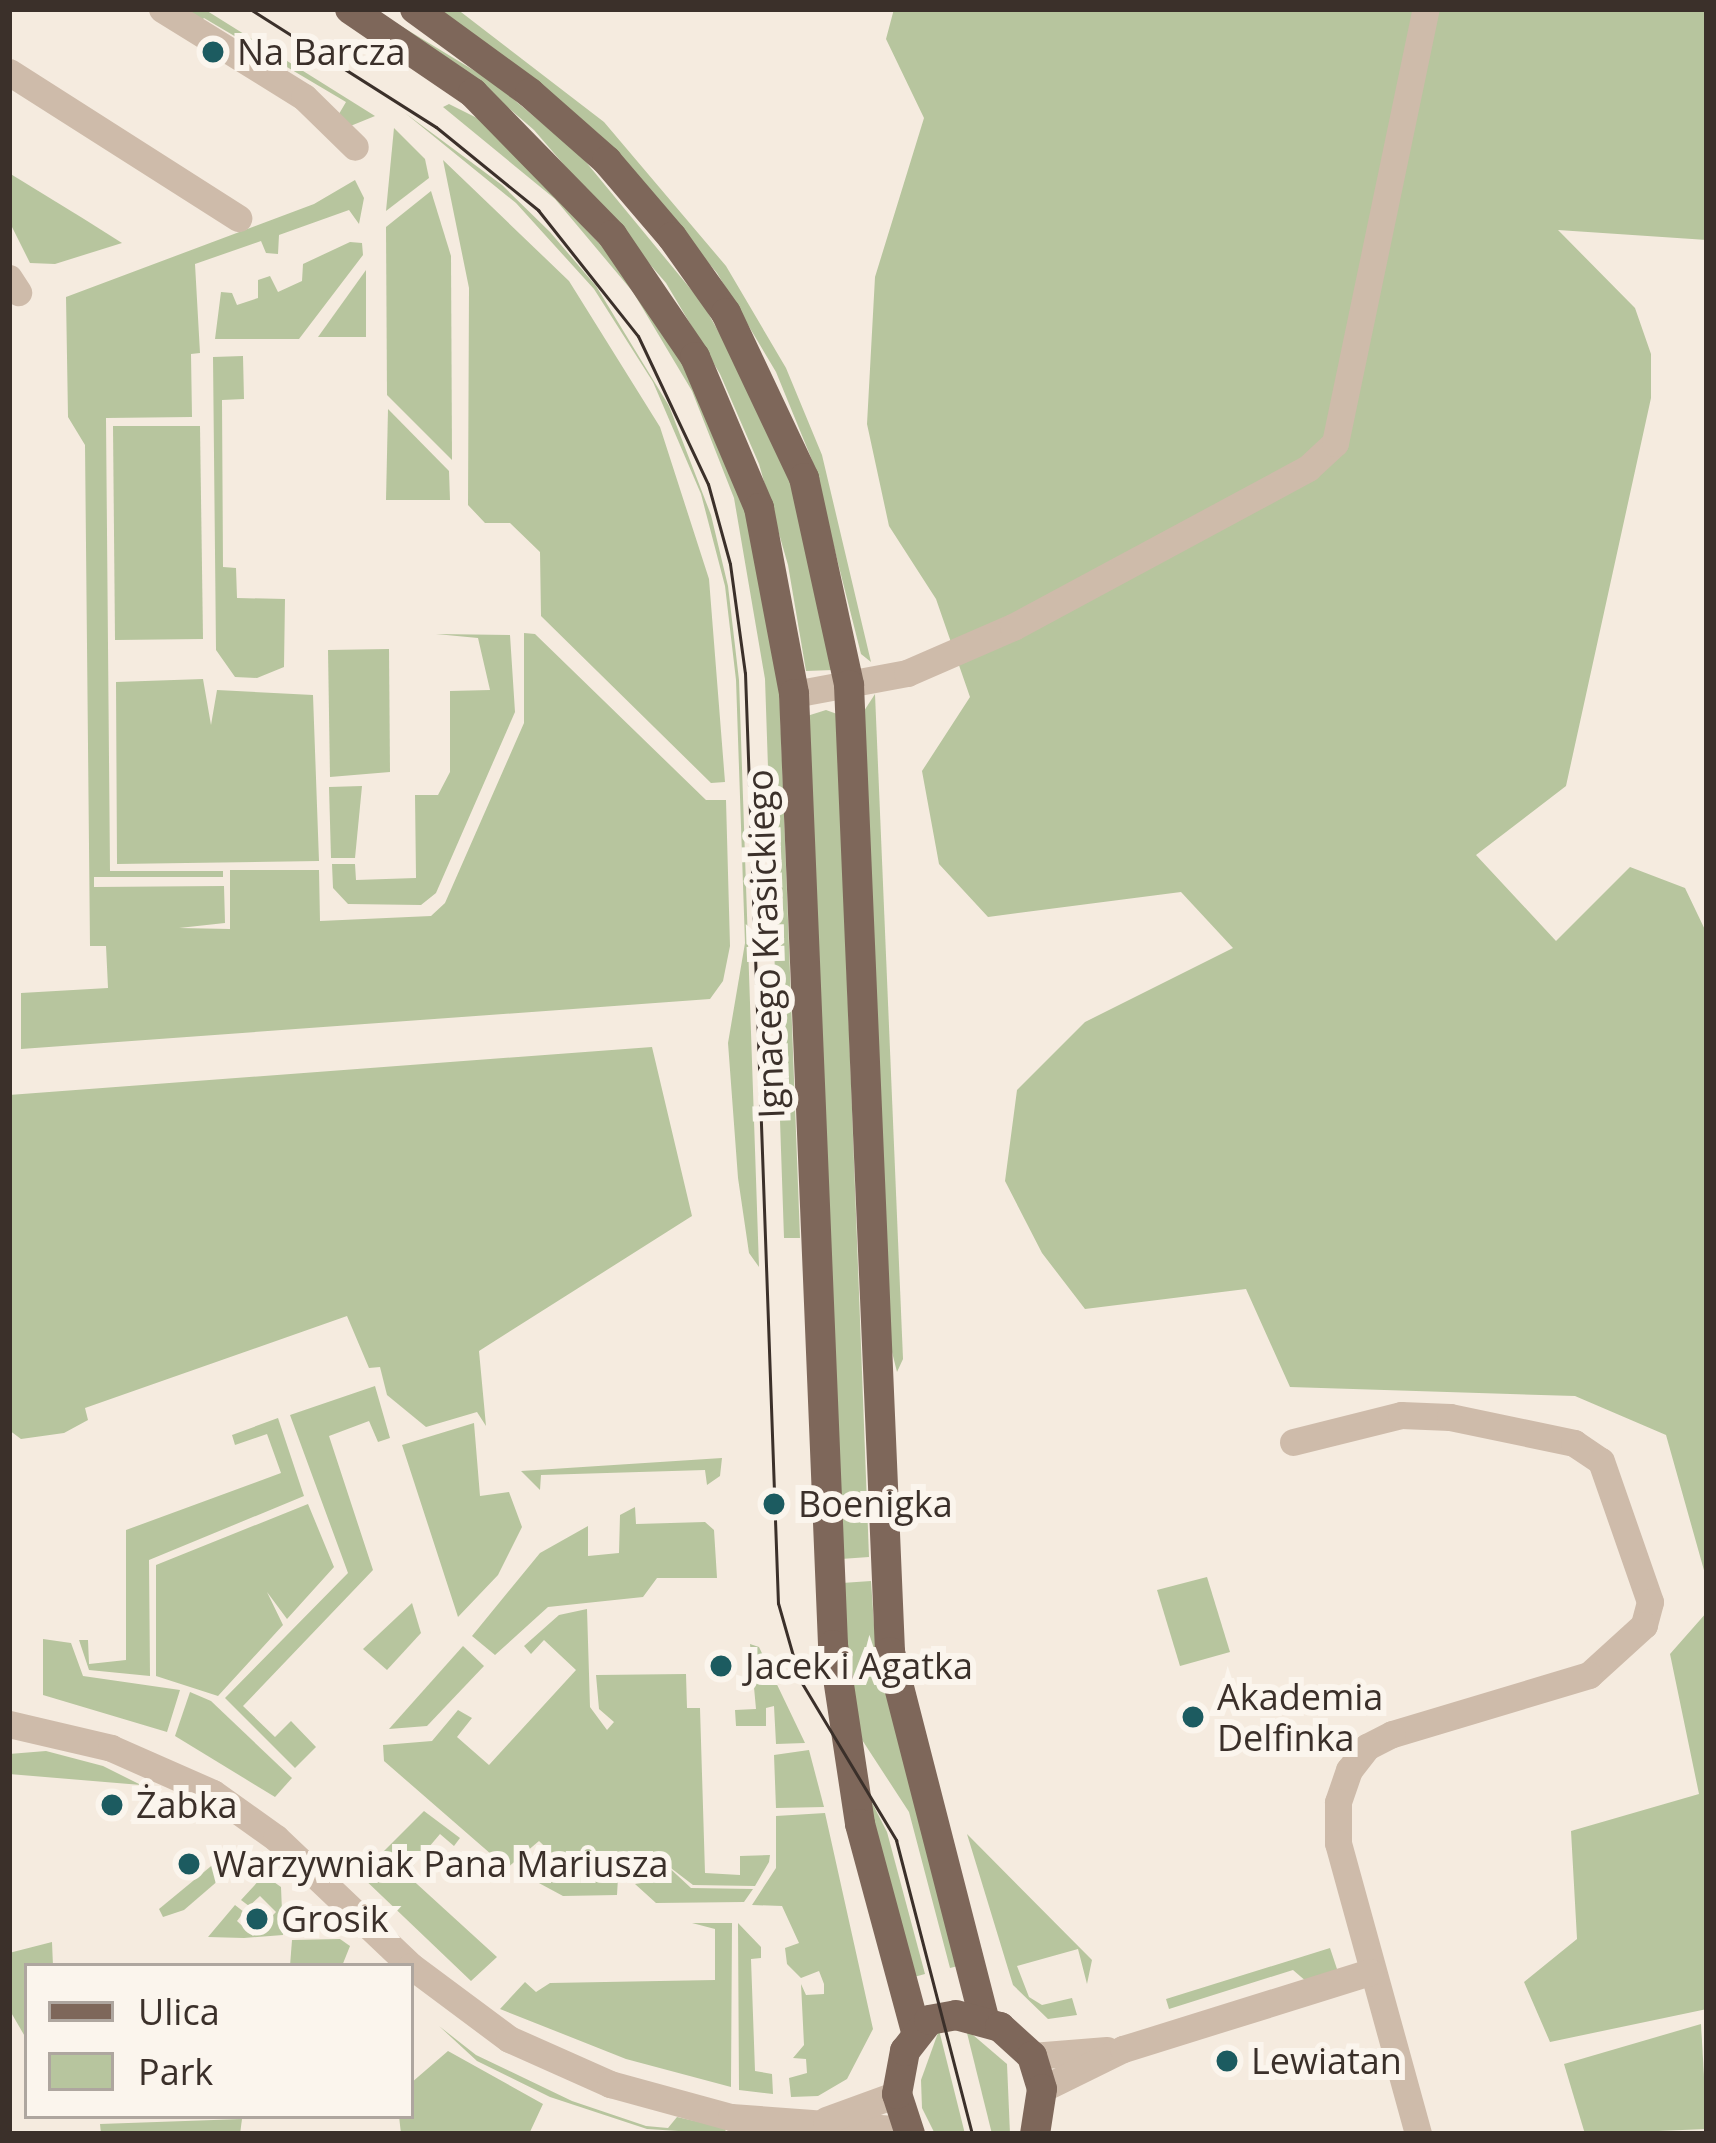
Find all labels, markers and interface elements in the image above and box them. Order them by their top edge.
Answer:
place label: Na Barcza [237,30,406,74]
marker: Na Barcza [200,39,226,65]
street label: Ignacego Krasickiego [737,769,793,1119]
place label: Boenigka [798,1482,953,1526]
marker: Boenigka [761,1491,787,1517]
place label: Jacek i Agatka [745,1644,973,1688]
marker: Jacek i Agatka [708,1653,734,1679]
place label: Akademia Delfinka [1217,1674,1383,1759]
marker: Akademia Delfinka [1180,1704,1206,1730]
place label: Żabka [136,1783,238,1827]
marker: Żabka [99,1792,125,1818]
place label: Warzywniak Pana Mariusza [213,1842,669,1886]
marker: Warzywniak Pana Mariusza [176,1851,202,1877]
place label: Grosik [281,1897,389,1941]
marker: Grosik [244,1906,270,1932]
legend [24,1963,414,2119]
text: Ulica [138,1987,220,2036]
place label: Lewiatan [1251,2039,1402,2083]
text: Park [138,2047,213,2096]
marker: Lewiatan [1214,2048,1240,2074]

